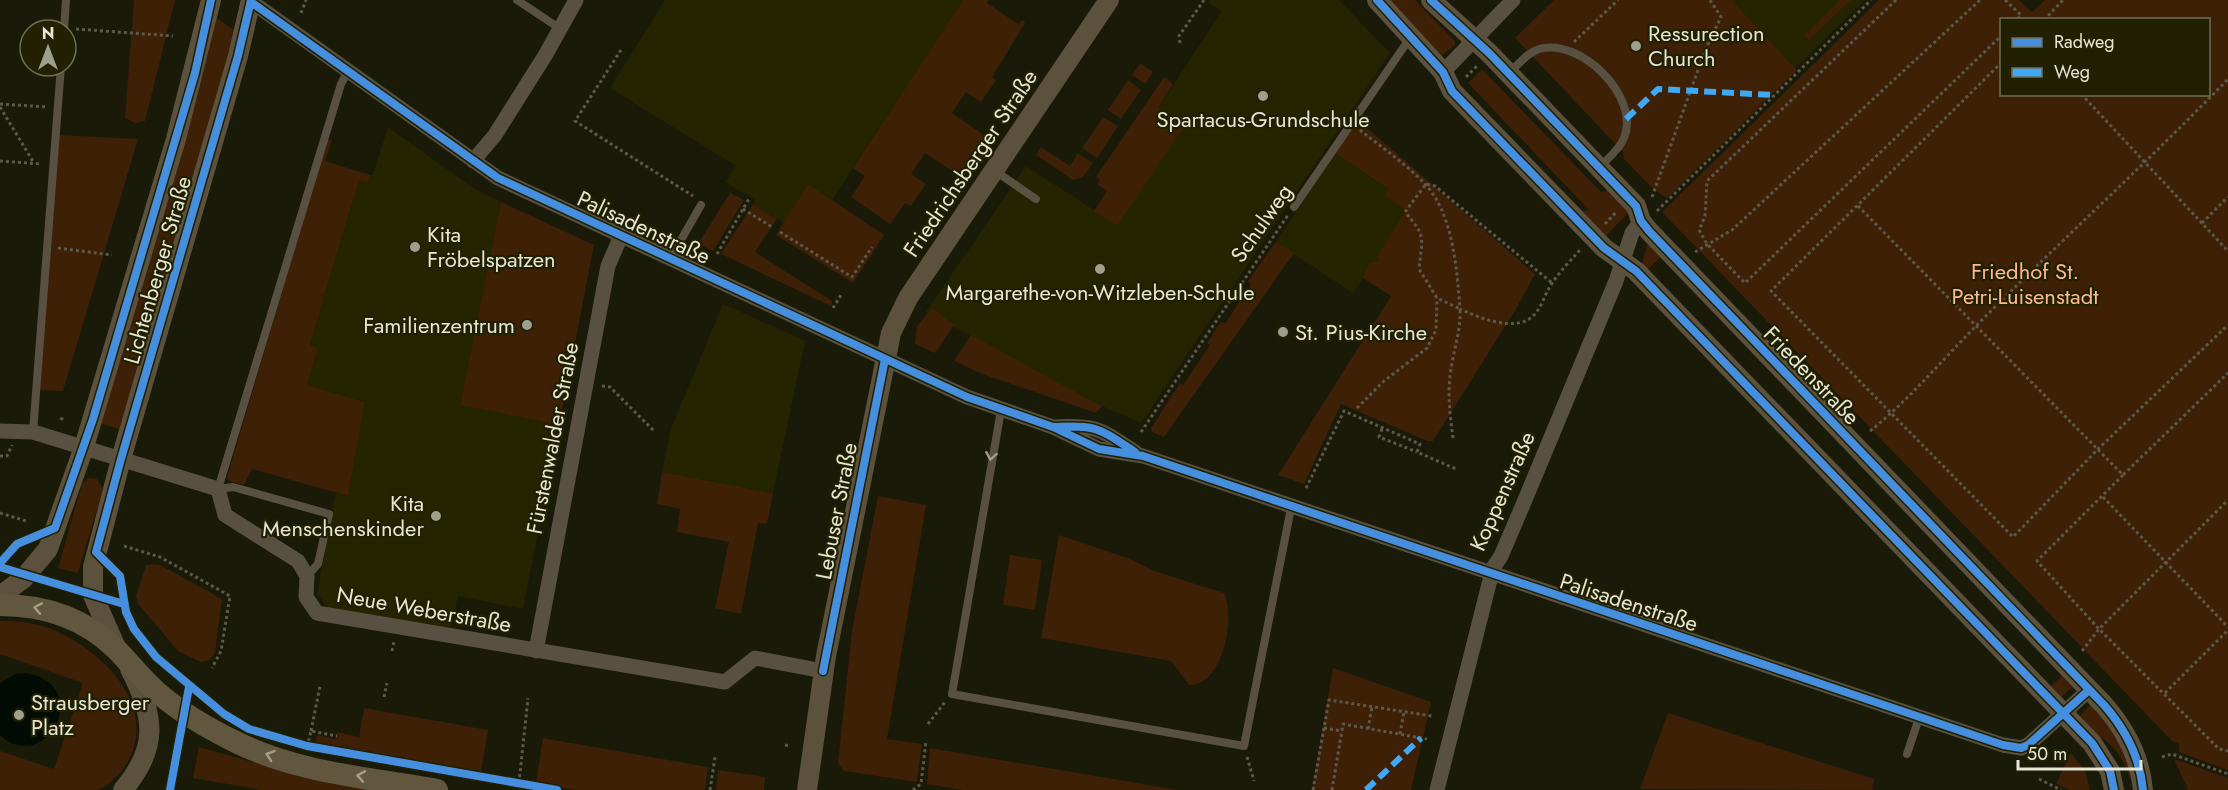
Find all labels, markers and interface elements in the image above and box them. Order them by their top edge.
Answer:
place label: Ressurection Church [1648,17,1765,74]
north arrow [18,18,78,78]
legend [2000,18,2210,96]
text: N [42,22,54,45]
text: Radweg [2054,29,2115,55]
marker: Ressurection Church [1629,39,1643,53]
text: Weg [2054,59,2090,85]
street label: Friedrichsberger Straße [895,63,1045,263]
marker: Spartacus-Grundschule [1256,89,1270,103]
place label: Spartacus-Grundschule [1156,103,1370,135]
street label: Lichtenberger Straße [115,172,199,368]
street label: Schulweg [1222,177,1300,269]
street label: Palisadenstraße [572,182,716,272]
place label: Kita Fröbelspatzen [427,218,556,275]
marker: Kita Fröbelspatzen [408,240,422,254]
park label: Friedhof St. Petri-Luisenstadt [1952,255,2099,312]
marker: Margarethe-von-Witzleben-Schule [1093,262,1107,276]
place label: Margarethe-von-Witzleben-Schule [946,276,1255,308]
place label: Familienzentrum [363,309,515,341]
place label: St. Pius-Kirche [1295,316,1427,348]
marker: Familienzentrum [520,318,534,332]
street label: Friedenstraße [1757,318,1867,432]
marker: St. Pius-Kirche [1276,325,1290,339]
street label: Fürstenwalder Straße [518,339,586,537]
street label: Koppenstraße [1461,426,1543,556]
street label: Lebuser Straße [807,440,865,582]
one-way arrow [986,451,998,460]
place label: Kita Menschenskinder [262,487,424,544]
marker: Kita Menschenskinder [429,509,443,523]
street label: Palisadenstraße [1556,565,1702,639]
street label: Neue Weberstraße [334,578,514,640]
one-way arrow [34,602,44,615]
place label: Strausberger Platz [31,686,150,743]
marker: Strausberger Platz [12,708,26,722]
scale bar [2018,733,2141,771]
text: 50 m [2027,741,2067,767]
one-way arrow [265,750,276,763]
one-way arrow [356,770,366,783]

